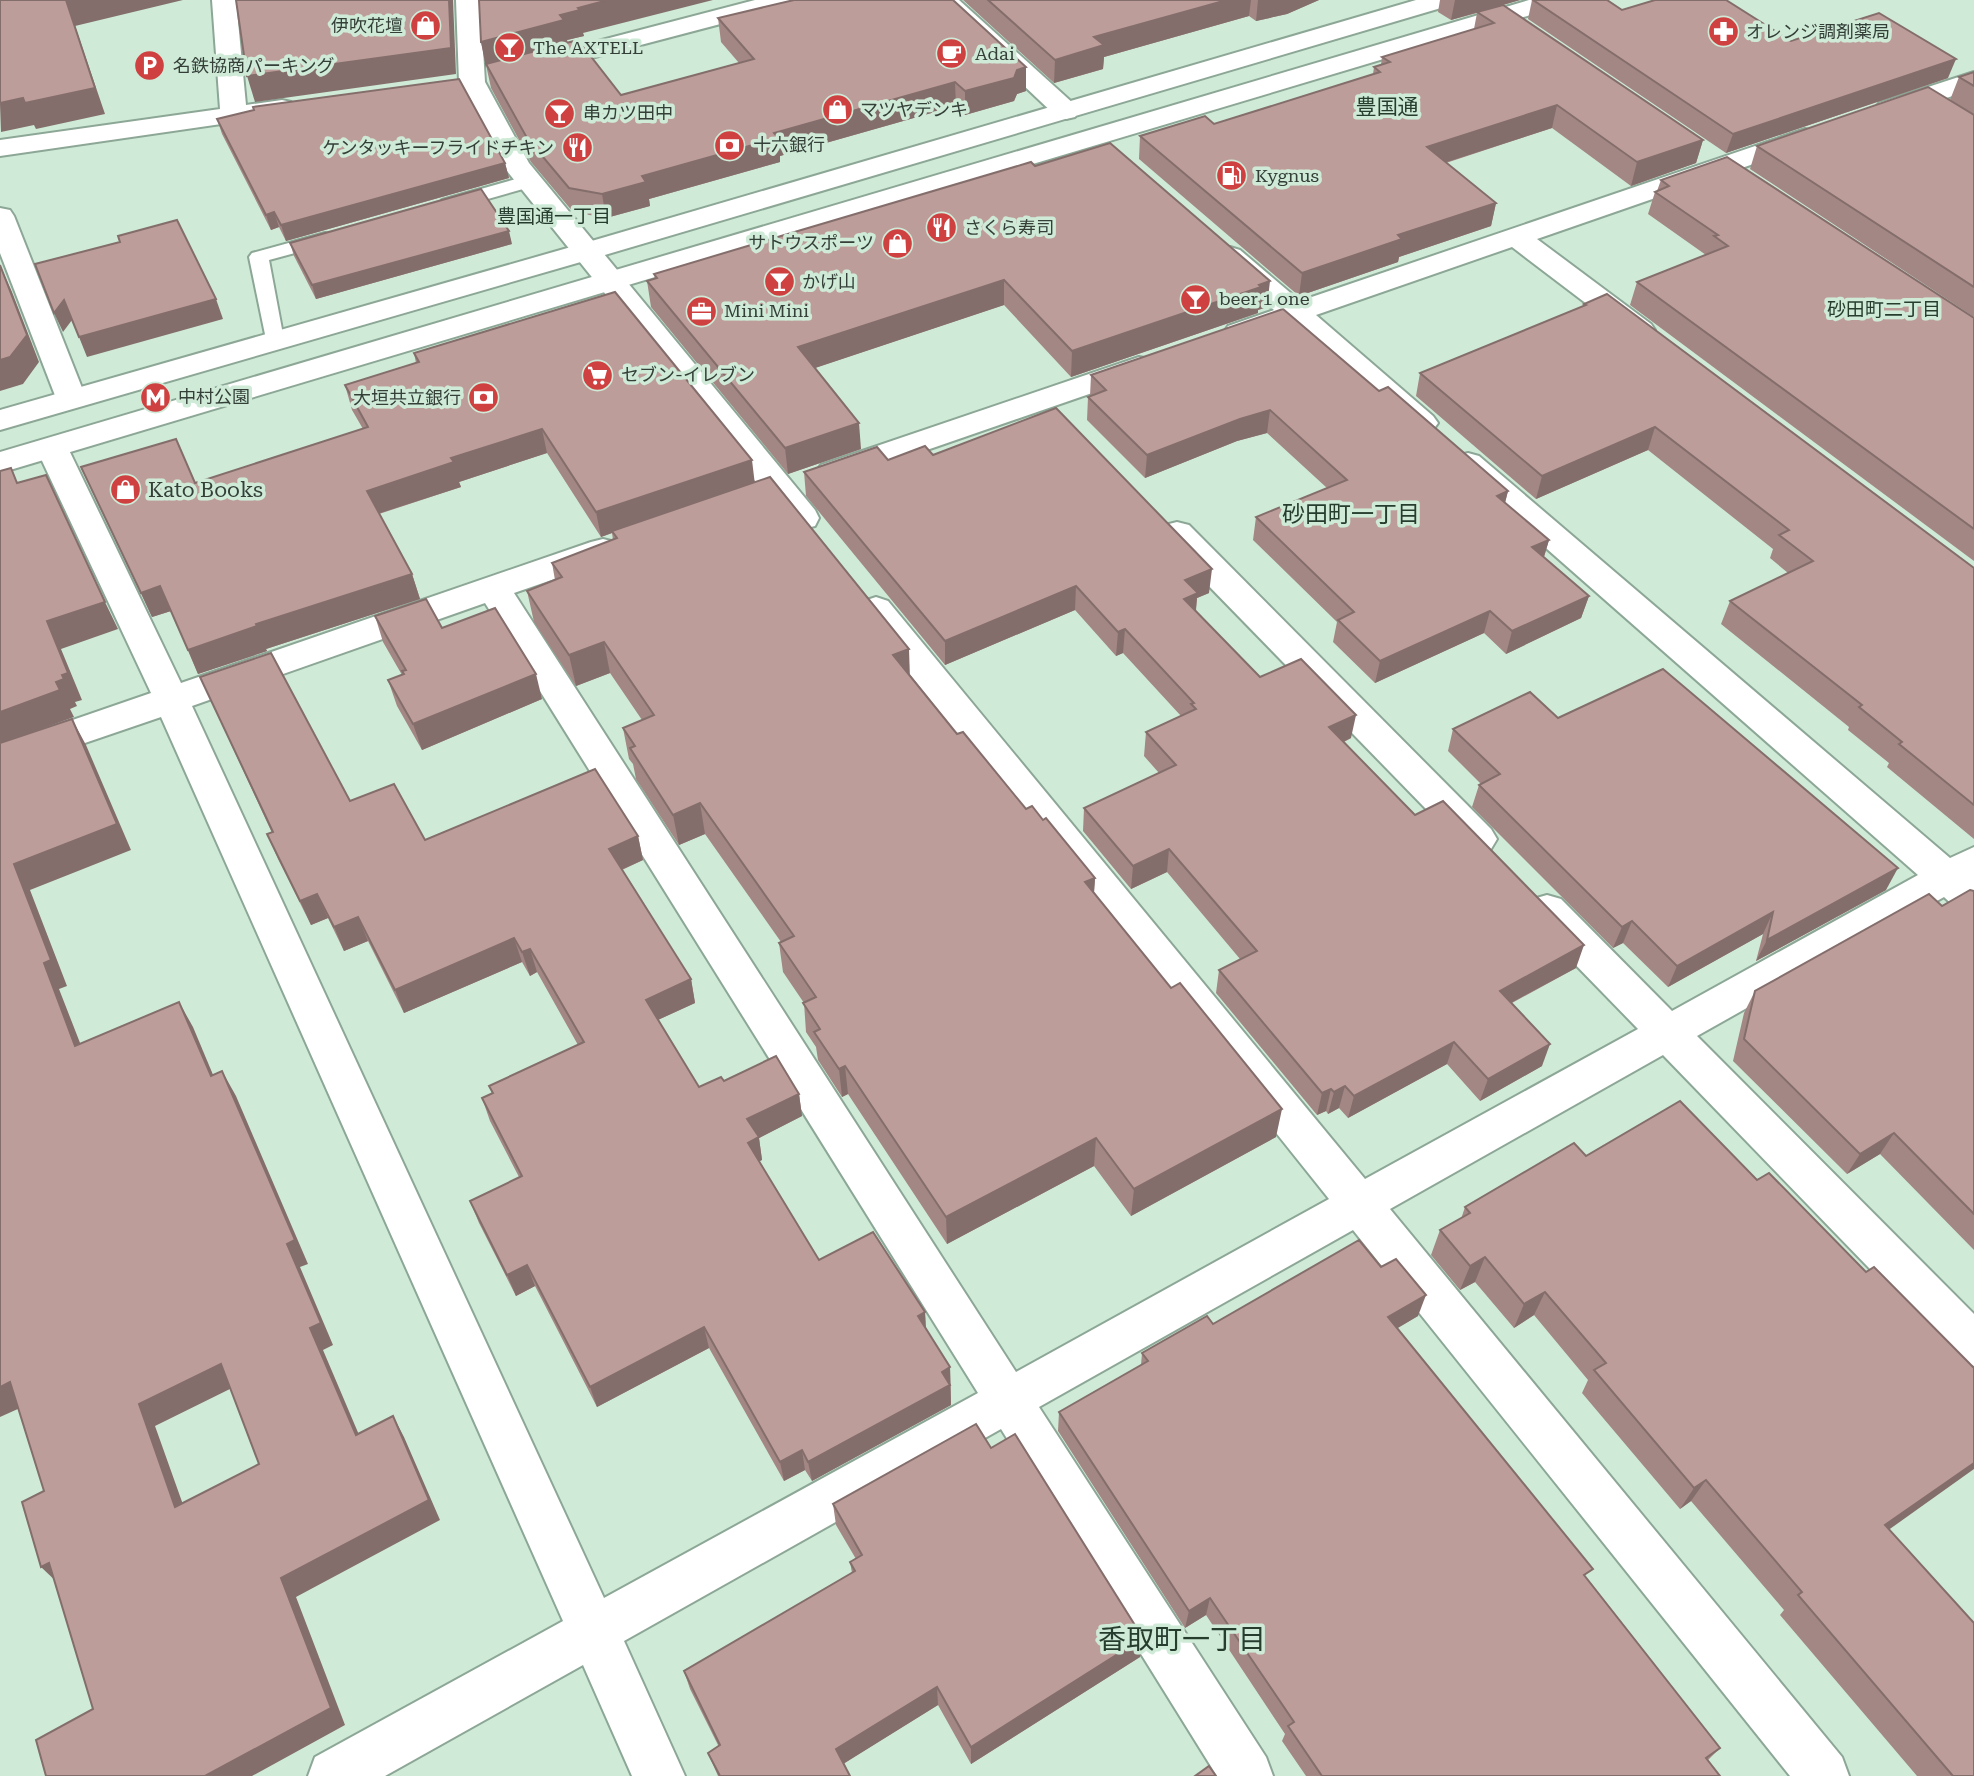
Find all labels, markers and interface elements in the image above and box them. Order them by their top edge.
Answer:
shop icon: 伊吹花壇 [409,9,443,43]
place label: 伊吹花壇 [331,15,403,36]
pharmacy icon: オレンジ調剤薬局 [1706,15,1740,49]
place label: オレンジ調剤薬局 [1746,21,1890,42]
bar icon: The AXTELL [493,31,527,65]
place label: The AXTELL [533,37,643,58]
cafe icon: Adai [935,37,969,71]
place label: Adai [975,43,1015,64]
parking icon: 名鉄協商パーキング [133,49,167,83]
place label: 名鉄協商パーキング [173,55,334,76]
shop icon: マツヤデンキ [820,93,854,127]
district label: 豊国通 [1356,95,1419,119]
bar icon: 串カツ田中 [543,96,577,130]
place label: マツヤデンキ [860,99,968,120]
place label: 串カツ田中 [583,102,673,123]
bank icon: 十六銀行 [713,128,747,162]
restaurant icon: ケンタッキーフライドチキン [560,131,594,165]
place label: 十六銀行 [753,134,825,155]
place label: ケンタッキーフライドチキン [322,137,554,158]
fuel station icon: Kygnus [1215,159,1249,193]
place label: Kygnus [1255,165,1319,186]
district label: 豊国通一丁目 [497,205,611,228]
restaurant icon: さくら寿司 [924,211,958,245]
place label: さくら寿司 [964,217,1054,238]
shop icon: サトウスポーツ [880,226,914,260]
place label: サトウスポーツ [748,232,874,253]
bar icon: かげ山 [762,265,796,299]
place label: かげ山 [802,271,856,292]
bar icon: beer 1 one [1179,282,1213,316]
place label: beer 1 one [1219,288,1310,309]
office icon: Mini Mini [684,294,718,328]
district label: 砂田町二丁目 [1827,298,1941,321]
place label: Mini Mini [724,300,809,321]
supermarket icon: セブン-イレブン [581,358,615,392]
place label: セブン-イレブン [621,364,755,385]
metro station icon: 中村公園 [138,380,172,414]
bank icon: 大垣共立銀行 [467,381,501,415]
place label: 中村公園 [178,386,250,407]
place label: 大垣共立銀行 [353,387,461,408]
shop icon: Kato Books [108,473,142,507]
place label: Kato Books [148,478,263,502]
district label: 砂田町一丁目 [1282,501,1420,528]
district label: 香取町一丁目 [1098,1623,1266,1656]

